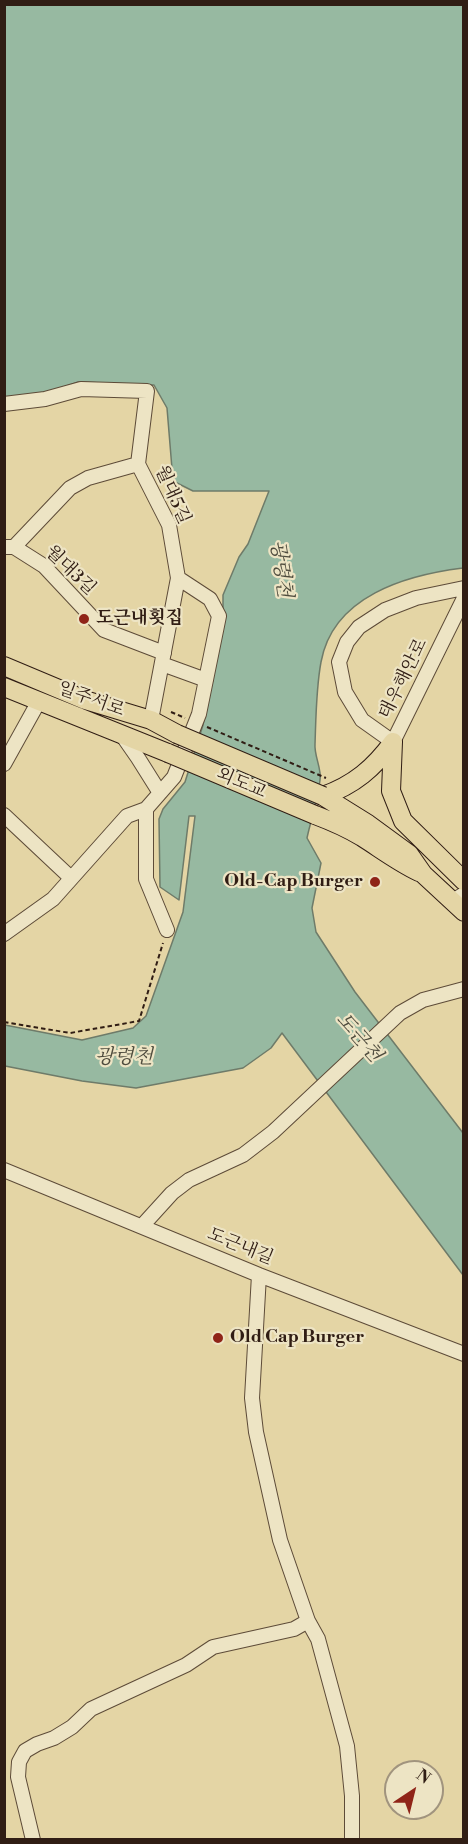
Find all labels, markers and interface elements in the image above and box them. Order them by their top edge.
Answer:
street label: 월대5길 [150,462,194,528]
water label: 광령천 [264,539,296,599]
street label: 월대3길 [40,542,100,600]
place label: 도근내횟집 [96,608,183,630]
marker: 도근내횟집 [77,612,91,626]
street label: 태우해안로 [375,635,433,723]
street label: 일주서로 [55,678,127,722]
street label: 외도교 [213,764,269,804]
place label: Old-Cap Burger [224,871,363,893]
marker: Old-Cap Burger [368,875,382,889]
water label: 도근천 [330,1008,386,1068]
water label: 광령천 [95,1046,153,1070]
street label: 도근내길 [204,1224,276,1270]
place label: Old Cap Burger [230,1327,364,1349]
marker: Old Cap Burger [211,1331,225,1345]
north arrow [384,1760,444,1820]
text: N [412,1765,434,1789]

